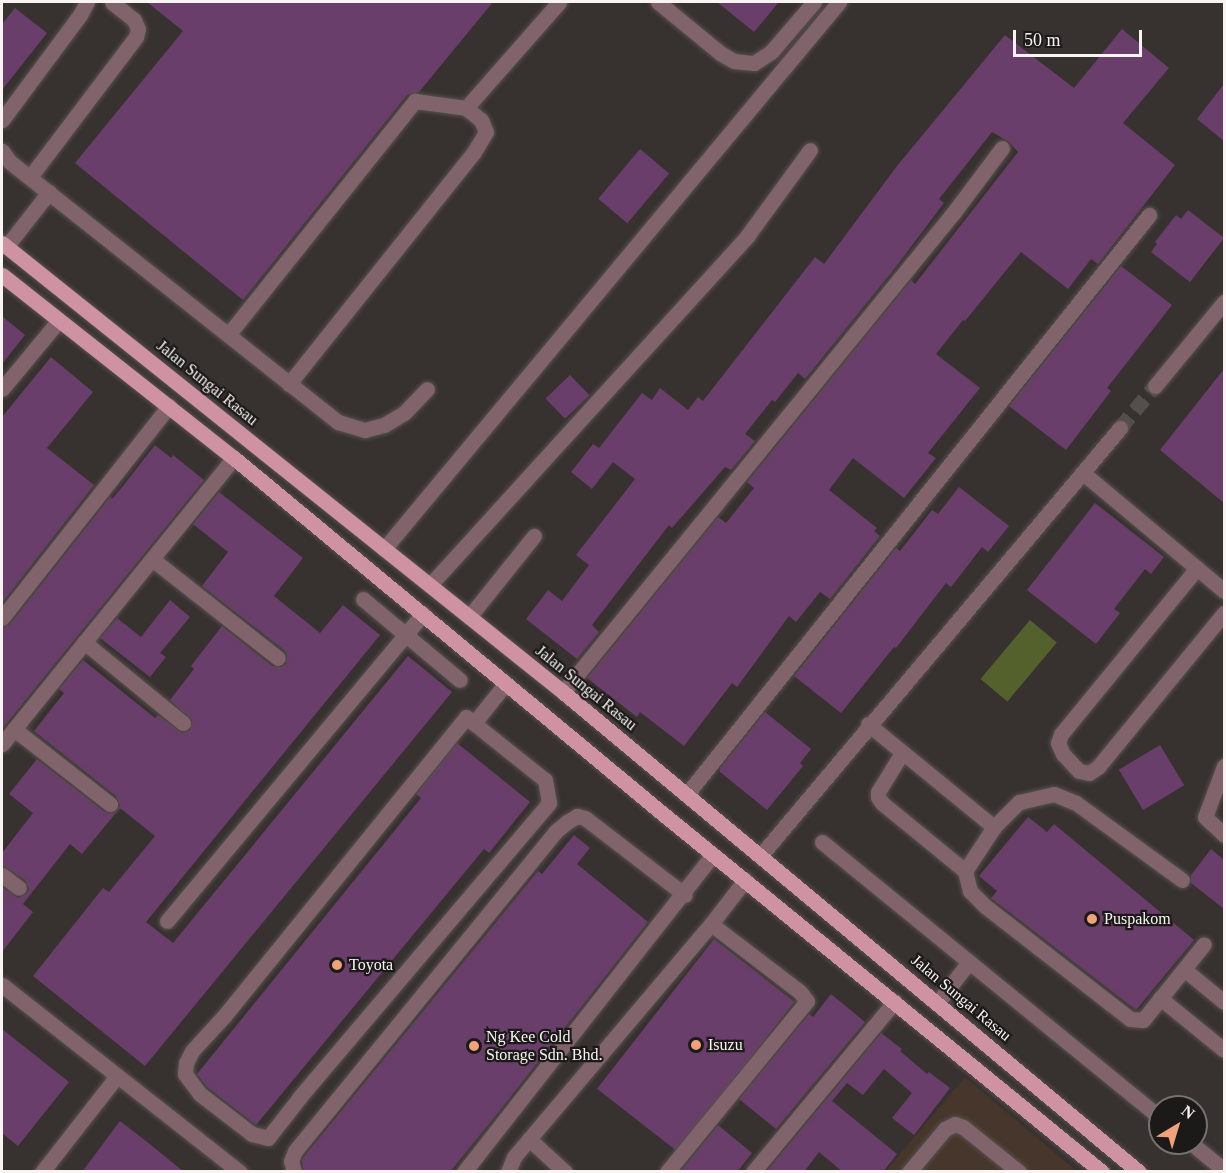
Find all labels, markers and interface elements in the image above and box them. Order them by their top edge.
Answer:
scale bar [1016,18,1145,56]
text: 50 m [1024,30,1061,50]
street label: Jalan Sungai Rasau [153,336,261,430]
street label: Jalan Sungai Rasau [532,641,640,735]
place label: Puspakom [1104,909,1171,929]
marker: Puspakom [1085,912,1099,926]
street label: Jalan Sungai Rasau [907,951,1015,1045]
place label: Toyota [349,955,393,975]
marker: Toyota [330,958,344,972]
place label: Ng Kee Cold Storage Sdn. Bhd. [486,1027,602,1065]
place label: Isuzu [708,1035,743,1055]
marker: Isuzu [689,1038,703,1052]
marker: Ng Kee Cold Storage Sdn. Bhd. [467,1039,481,1053]
north arrow [1148,1095,1208,1155]
text: N [1178,1102,1198,1122]

